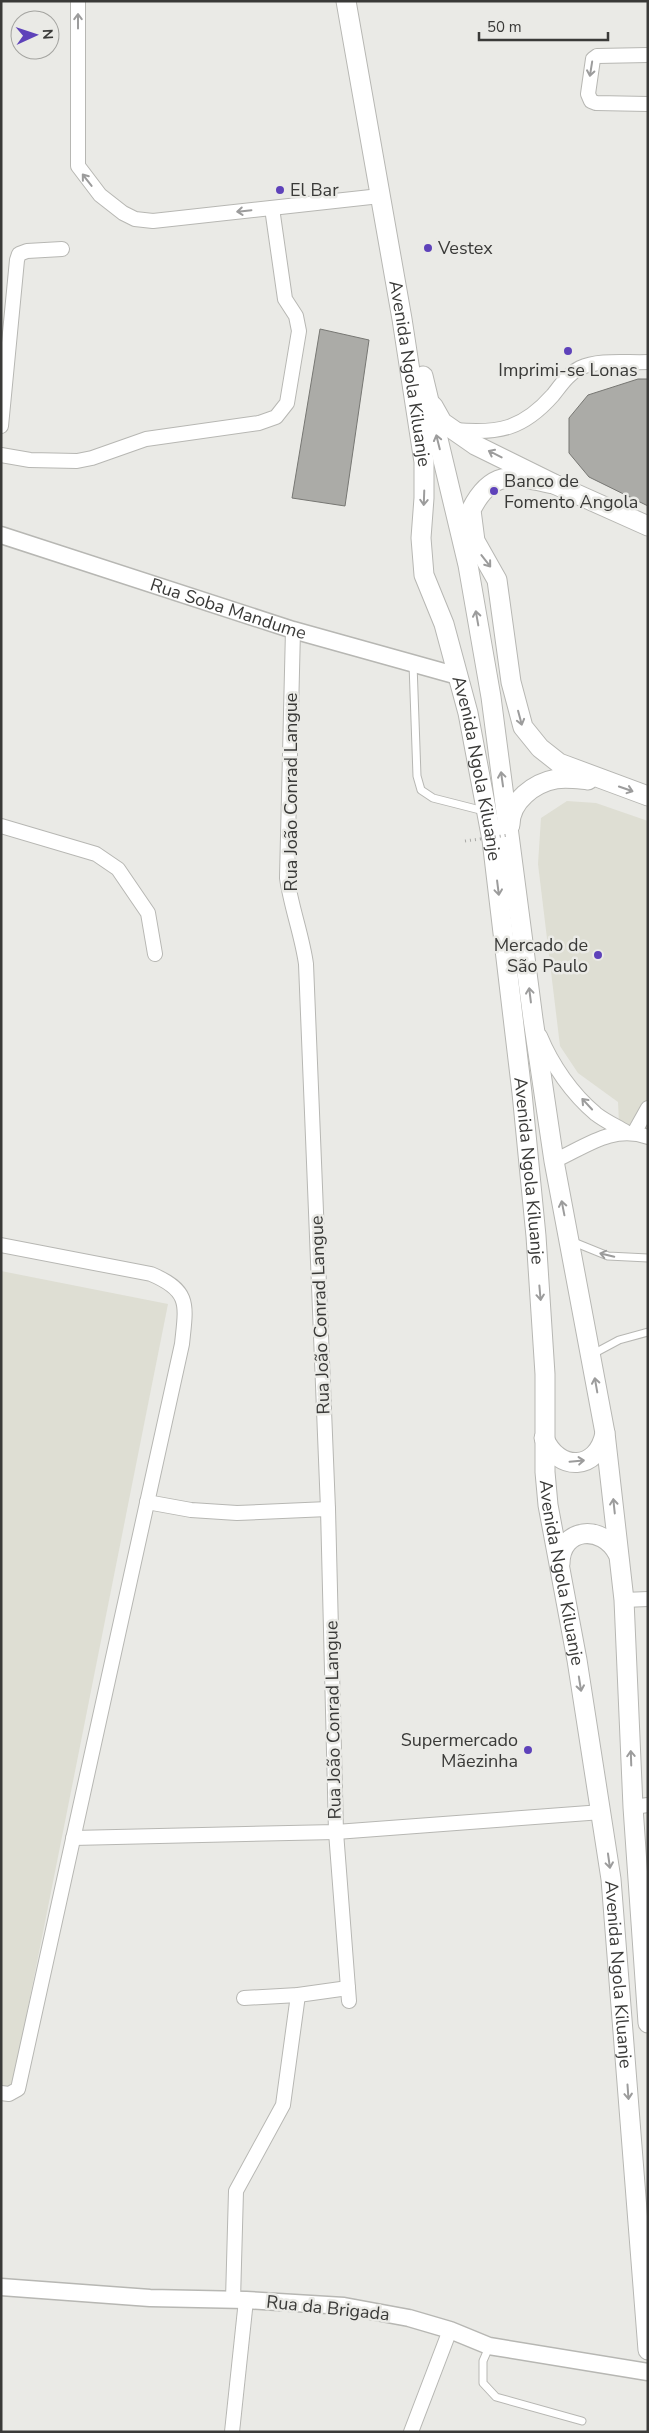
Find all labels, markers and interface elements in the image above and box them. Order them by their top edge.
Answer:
north arrow [10,10,60,60]
scale bar [479,10,608,42]
one-way arrow [73,13,82,29]
text: 50 m [487,17,522,37]
text: N [38,29,57,40]
one-way arrow [586,61,596,77]
one-way arrow [82,174,93,187]
place label: El Bar [290,178,339,202]
marker: El Bar [274,184,286,196]
one-way arrow [237,206,253,216]
place label: Vestex [437,236,493,260]
marker: Vestex [422,242,434,254]
street label: Avenida Ngola Kiluanje [383,278,437,468]
marker: Imprimi-se Lonas [562,345,574,357]
place label: Imprimi-se Lonas [498,358,638,382]
one-way arrow [433,435,442,451]
one-way arrow [487,449,502,459]
place label: Banco de Fomento Angola [504,469,638,514]
marker: Banco de Fomento Angola [488,485,500,497]
one-way arrow [419,490,429,506]
one-way arrow [481,554,492,567]
street label: Rua Soba Mandume [147,572,309,645]
one-way arrow [472,610,481,626]
street label: Avenida Ngola Kiluanje [446,673,506,862]
street label: Rua João Conrad Langue [279,693,303,891]
one-way arrow [516,710,526,726]
one-way arrow [497,771,507,787]
one-way arrow [618,785,633,794]
one-way arrow [493,880,503,896]
place label: Mercado de São Paulo [494,933,588,978]
marker: Mercado de São Paulo [592,949,604,961]
one-way arrow [525,988,535,1004]
street label: Avenida Ngola Kiluanje [508,1076,550,1265]
one-way arrow [581,1097,593,1110]
one-way arrow [558,1200,568,1216]
street label: Rua João Conrad Langue [305,1215,335,1415]
one-way arrow [600,1250,616,1259]
one-way arrow [536,1285,545,1301]
one-way arrow [591,1377,601,1393]
one-way arrow [568,1456,584,1466]
street label: Avenida Ngola Kiluanje [534,1479,590,1667]
one-way arrow [609,1498,618,1514]
street label: Rua João Conrad Langue [319,1620,347,1820]
one-way arrow [576,1676,586,1692]
place label: Supermercado Mãezinha [401,1728,518,1773]
marker: Supermercado Mãezinha [522,1744,534,1756]
one-way arrow [626,1751,636,1767]
one-way arrow [604,1852,614,1868]
street label: Avenida Ngola Kiluanje [599,1880,638,2069]
one-way arrow [623,2084,632,2100]
street label: Rua da Brigada [265,2290,391,2326]

